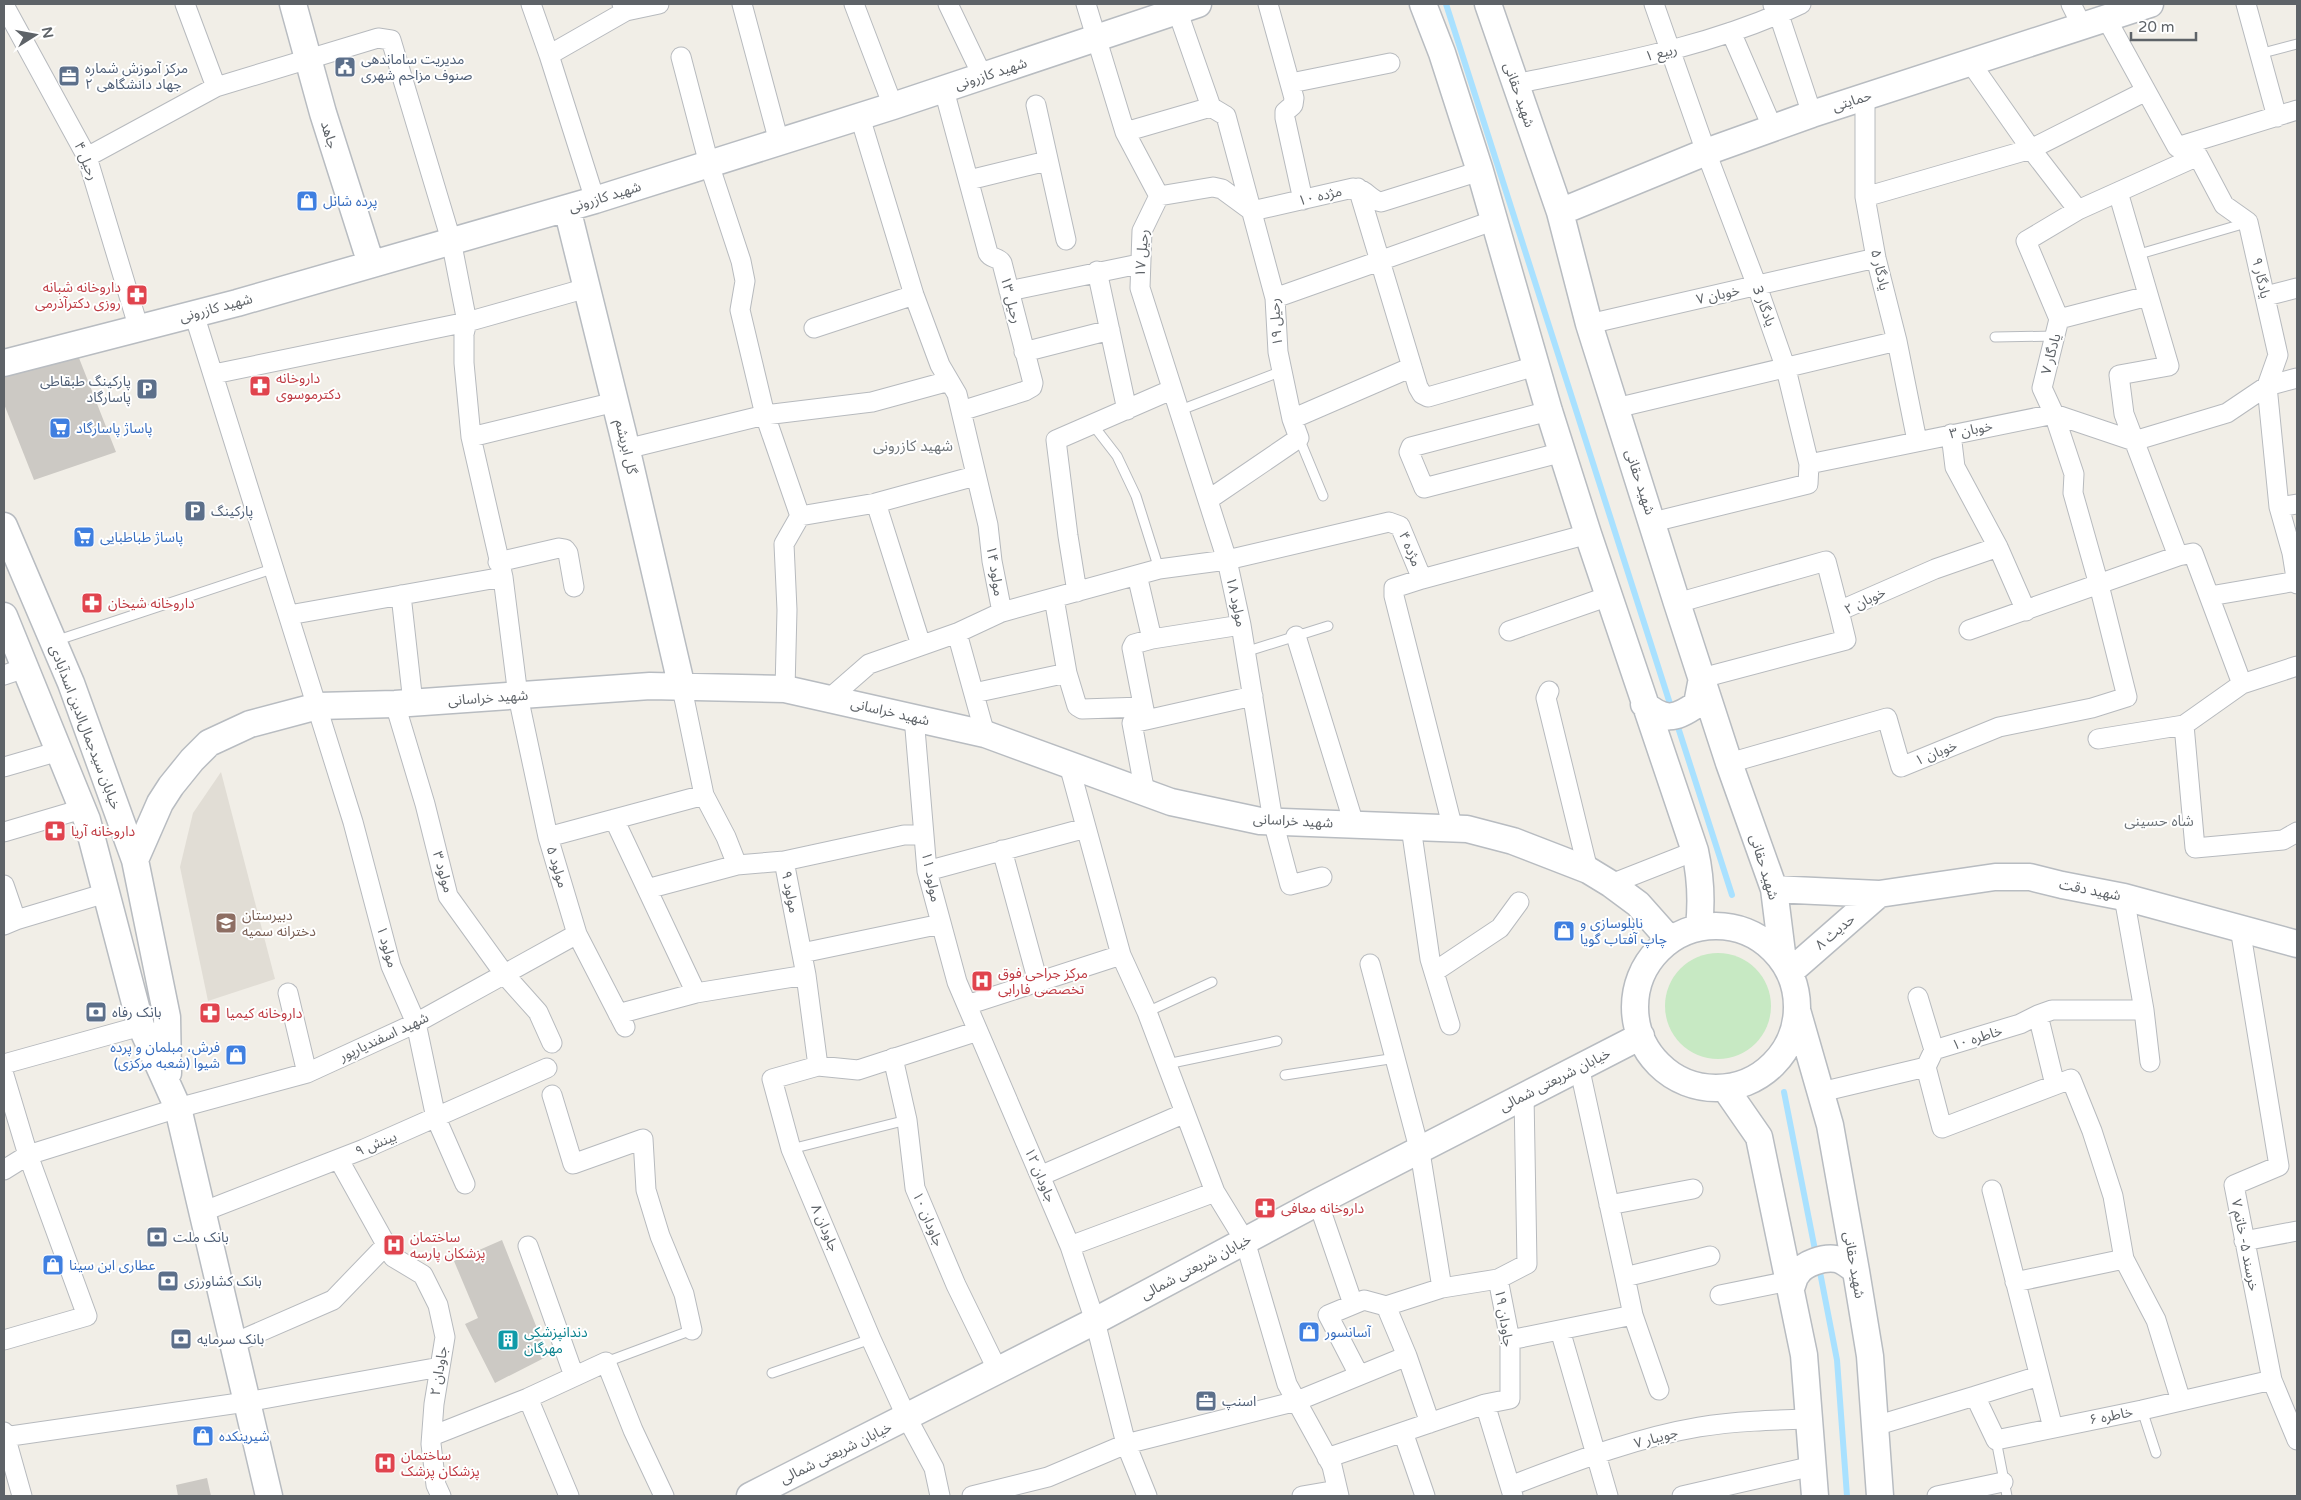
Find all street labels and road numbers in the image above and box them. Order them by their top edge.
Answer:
street label: ربیع ۱ [1643,41,1679,67]
street label: شهید کازرونی [953,54,1029,94]
street label: شهید حقانی [1500,60,1538,130]
street label: حمایتی [1830,87,1874,115]
street label: جاهد [317,119,341,151]
street label: رحیل ۴ [71,139,101,183]
street label: شهید کازرونی [567,178,643,216]
street label: مژده ۱۰ [1296,183,1344,209]
street label: رحیل ۱۷ [1131,228,1153,278]
street label: یادگار ۵ [1867,248,1893,292]
street label: یادگار ۹ [2248,256,2274,300]
street label: رحیل ۱۳ [997,275,1025,325]
street label: خوبان ۷ [1695,282,1741,308]
street label: یادگار 3 [1749,283,1779,329]
street label: شهید کازرونی [178,290,254,326]
street label: رحیل ۱۹ [1266,297,1286,347]
street label: یادگار ۷ [2037,332,2065,376]
street label: خوبان ۳ [1948,417,1994,443]
street label: گل ابریشم [609,418,641,477]
street label: شهید حقانی [1621,447,1659,517]
street label: مژده ۴ [1395,529,1425,569]
street label: مولود ۱۴ [983,545,1007,597]
street label: مولود ۱۸ [1222,576,1250,628]
street label: خوبان ۲ [1842,584,1888,618]
street label: خیابان سیدجمال‌الدین اسدآبادی [46,642,124,812]
street label: شهید خراسانی [447,687,529,709]
street label: شهید خراسانی [849,695,931,729]
street label: خوبان ۱ [1912,737,1960,769]
street label: شهید خراسانی [1252,810,1334,832]
street label: شهید حقانی [1746,832,1782,902]
street label: مولود ۵ [543,844,571,890]
street label: مولود ۳ [429,849,457,895]
street label: مولود ۱۱ [918,851,944,903]
street label: مولود ۹ [778,869,802,915]
street label: شهید دقت [2058,876,2122,904]
street label: حدیث ۸ [1812,910,1858,954]
street label: مولود ۱ [373,924,401,970]
street label: شهید اسفندیارپور [336,1009,432,1067]
street label: خاطره ۱۰ [1950,1022,2004,1054]
street label: خیابان شریعتی شمالی [1497,1045,1613,1115]
street label: بینش ۹ [353,1128,399,1160]
street label: جاودان ۱۲ [1021,1145,1059,1205]
street label: جاودان ۱۰ [909,1189,947,1249]
street label: خرسند ۵- خاتم ۷ [2226,1197,2262,1293]
street label: جاودان ۸ [807,1202,843,1254]
street label: شهید حقانی [1840,1230,1868,1300]
street label: خیابان شریعتی شمالی [1138,1231,1254,1303]
street label: جاودان ۱۹ [1491,1288,1517,1348]
street label: جاودان ۲ [427,1345,451,1397]
street label: خاطره ۶ [2088,1403,2134,1429]
street label: خیابان شریعتی شمالی [777,1419,895,1487]
street label: جویبار ۷ [1632,1424,1680,1452]

